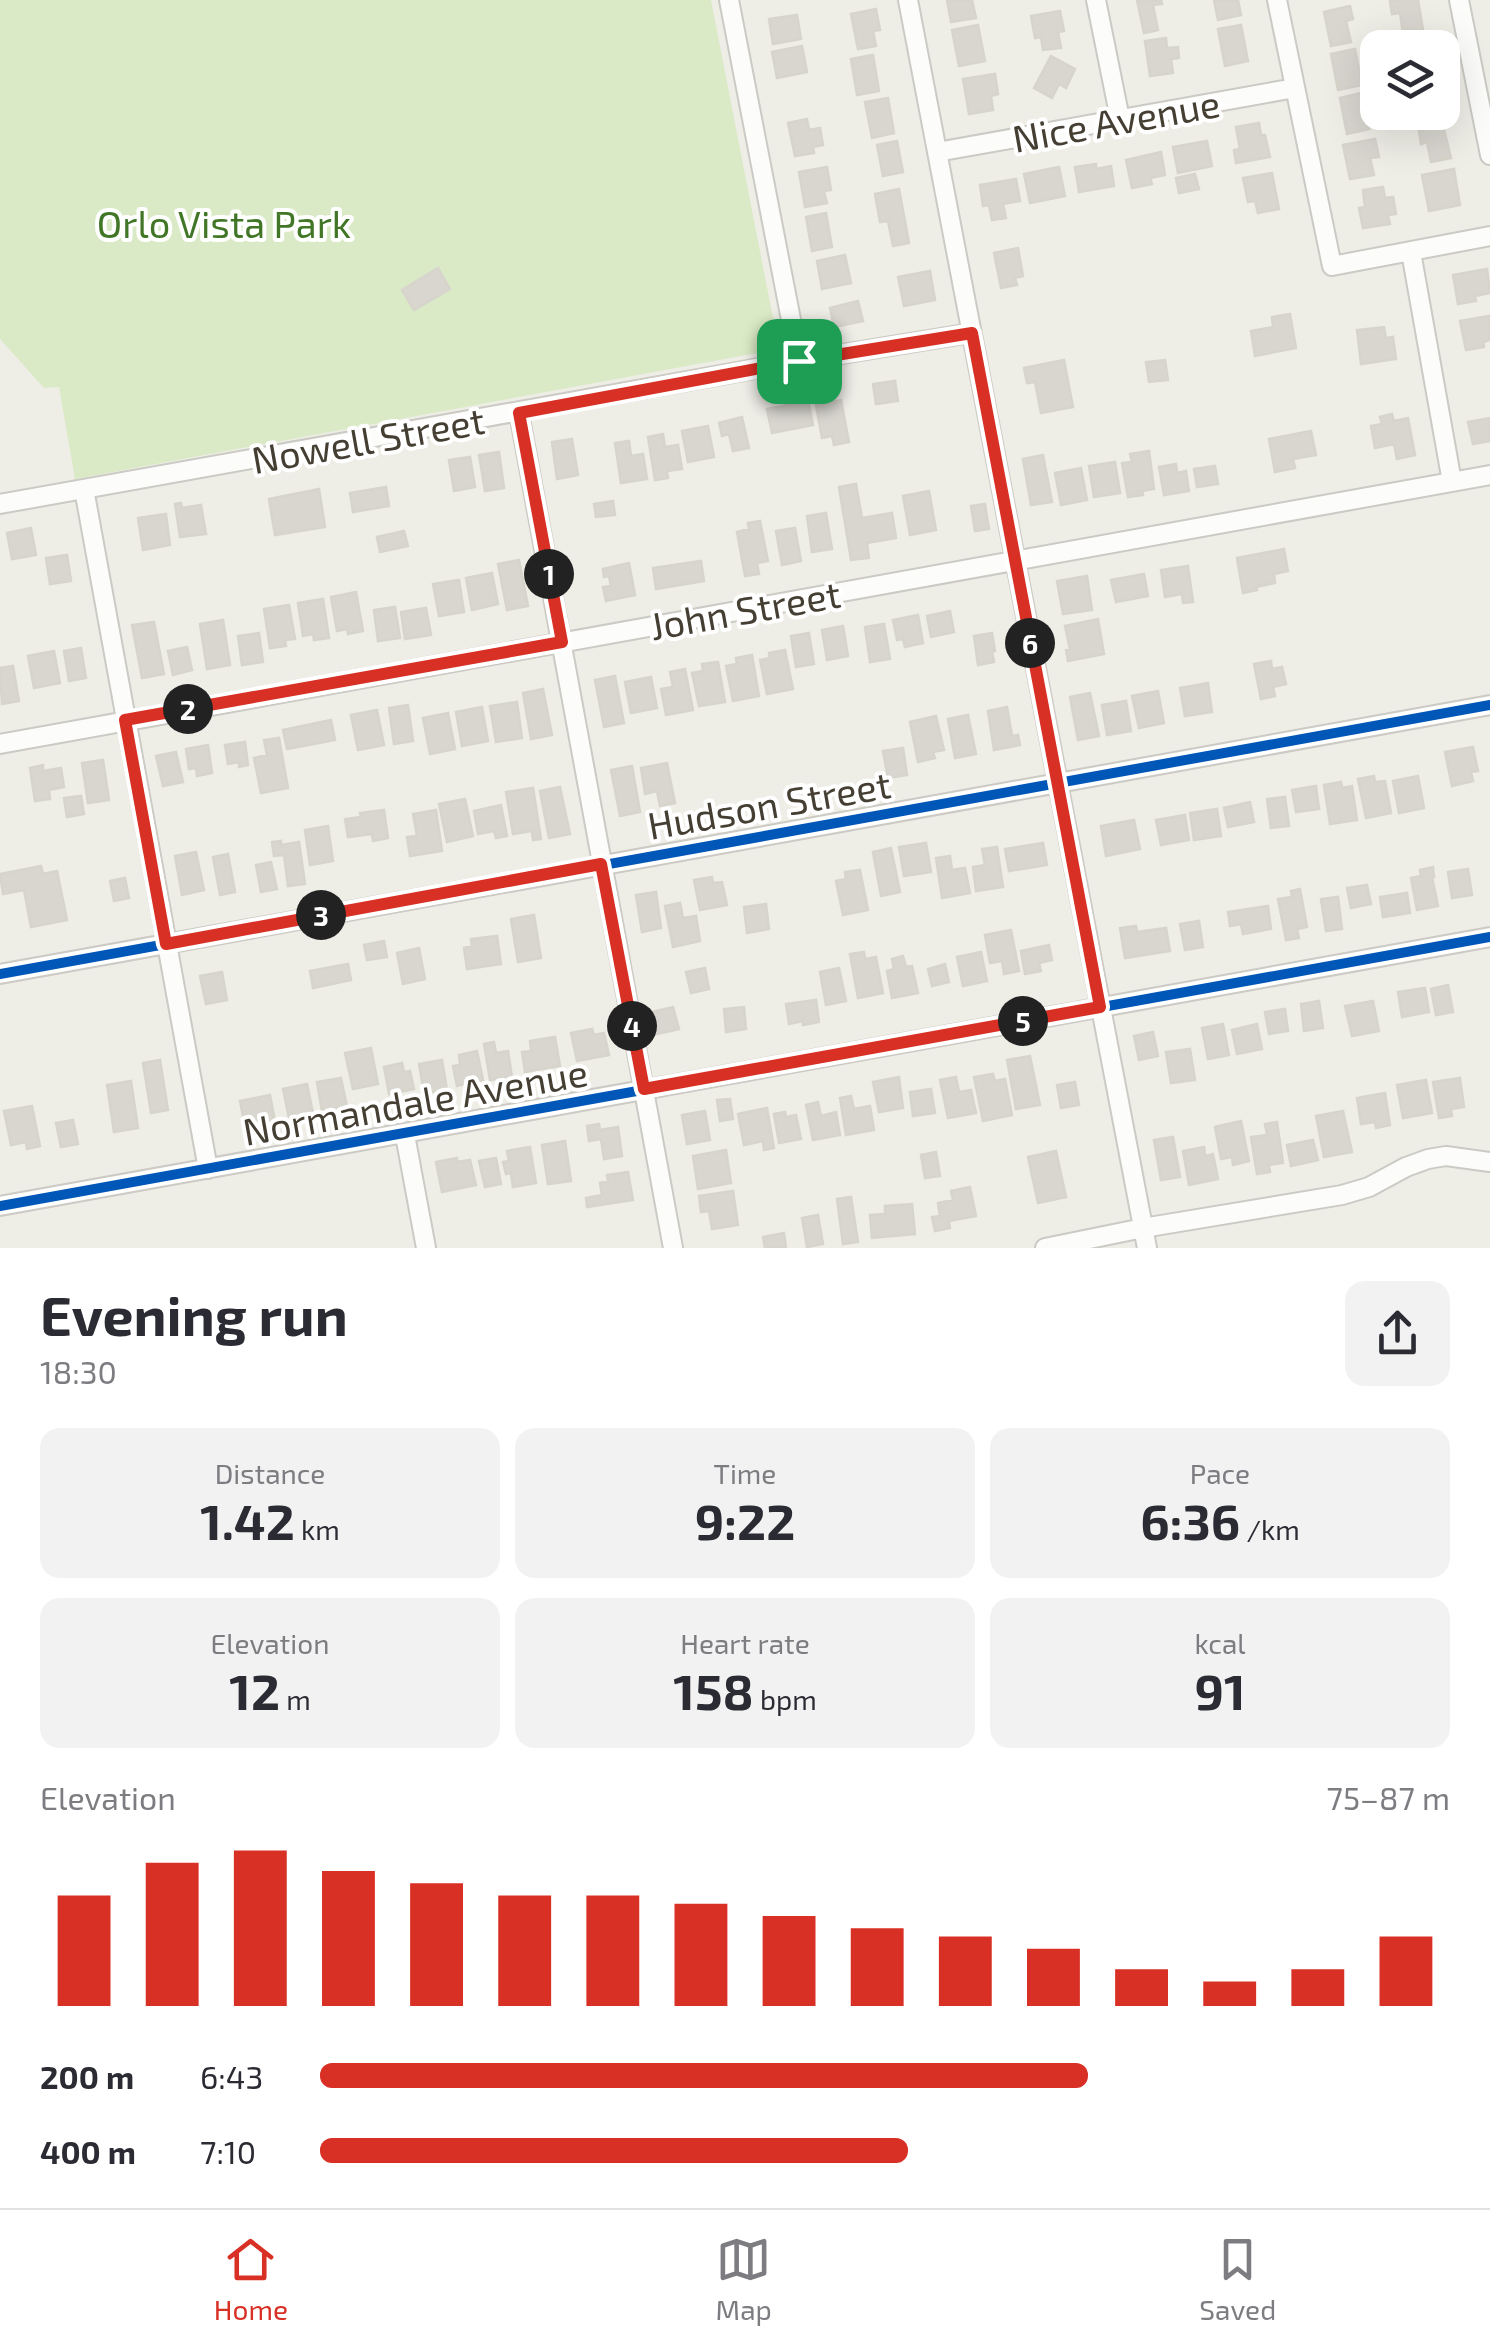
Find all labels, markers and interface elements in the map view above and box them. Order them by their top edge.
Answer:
map controls [1360,30,1460,130]
button: layers [1360,30,1460,130]
street label: Nice Avenue [1009,79,1223,161]
park label: Orlo Vista Park [97,200,351,246]
pin [757,319,842,404]
icon: arrive [772,334,827,389]
street label: Nowell Street [248,396,488,482]
pin: 1 [524,549,574,599]
text: 1 [543,557,555,591]
street label: John Street [646,570,844,648]
pin: 6 [1005,618,1055,668]
text: 6 [1022,626,1038,660]
pin: 2 [163,684,213,734]
text: 2 [180,692,196,726]
street label: Hudson Street [644,760,894,848]
pin: 3 [296,890,346,940]
text: 3 [313,898,329,932]
pin: 5 [998,996,1048,1046]
pin: 4 [607,1001,657,1051]
text: 5 [1015,1004,1031,1038]
text: 4 [623,1009,641,1043]
street label: Normandale Avenue [239,1048,591,1154]
text: Evening run [40,1281,348,1347]
button: share [1345,1281,1450,1386]
text: 18:30 [40,1352,117,1390]
text: Distance [215,1456,325,1490]
text: Time [714,1456,776,1490]
text: Pace [1190,1456,1250,1490]
text: 1.42 [200,1490,295,1550]
text: 9:22 [695,1490,795,1550]
text: 6:36 [1140,1490,1240,1550]
text: km [295,1512,340,1546]
text: /km [1240,1512,1300,1546]
text: Elevation [211,1626,329,1660]
text: Heart rate [680,1626,810,1660]
text: kcal [1194,1626,1246,1660]
text: 12 [229,1660,280,1720]
text: 158 [673,1660,754,1720]
text: 91 [1194,1660,1246,1720]
text: m [280,1682,311,1716]
text: bpm [754,1682,817,1716]
text: Elevation [40,1778,176,1816]
text: 75–87 m [1327,1778,1450,1816]
text: 200 m [40,2057,134,2095]
text: 6:43 [200,2057,263,2095]
text: 400 m [40,2132,136,2170]
text: 7:10 [200,2132,256,2170]
tab: Home [214,2232,288,2326]
tab: Map [716,2232,772,2326]
tab: Saved [1199,2232,1276,2326]

